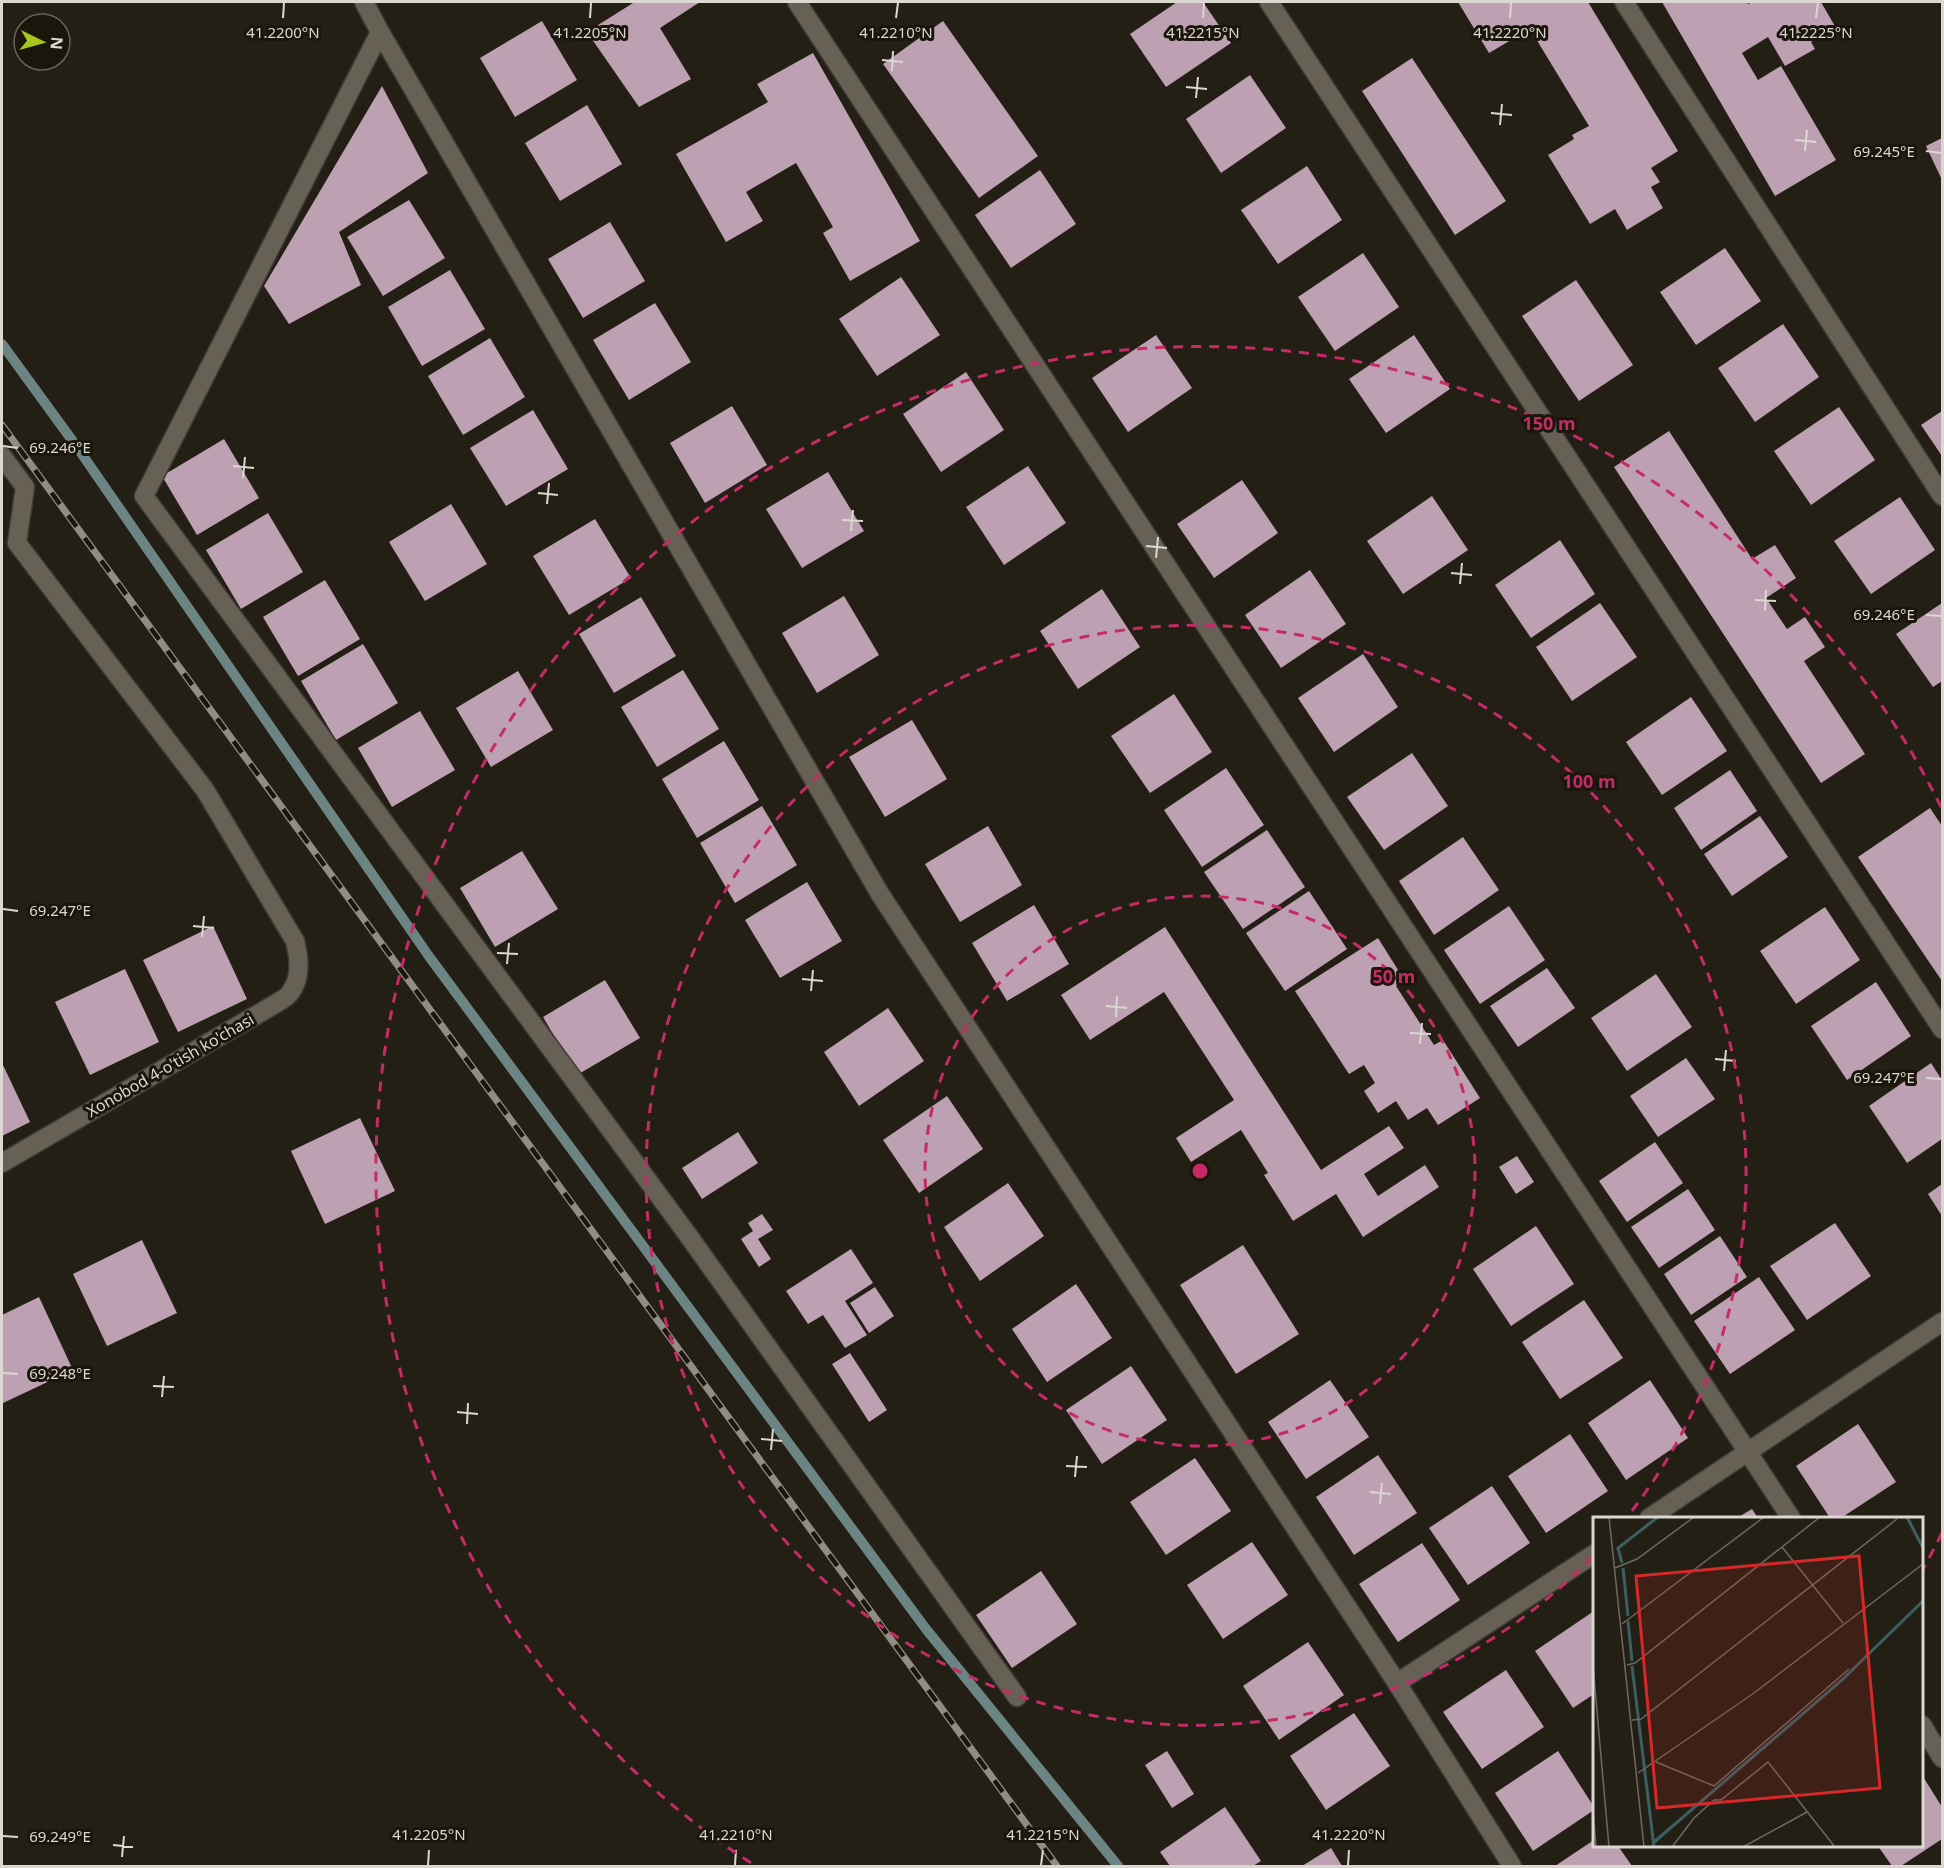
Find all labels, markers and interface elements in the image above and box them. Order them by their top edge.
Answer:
north arrow [12,12,72,72]
text: 41.2200°N [246,22,320,42]
text: 41.2205°N [553,22,627,42]
text: 41.2210°N [859,22,933,42]
text: 41.2215°N [1166,22,1240,42]
text: 41.2220°N [1473,22,1547,42]
text: 41.2225°N [1779,22,1853,42]
text: N [45,36,68,51]
text: 69.245°E [1853,141,1915,161]
text: 150 m [1522,411,1576,435]
text: 69.246°E [29,437,91,457]
text: 69.246°E [1853,604,1915,624]
text: 100 m [1562,769,1616,793]
text: 69.247°E [29,900,91,920]
text: 50 m [1373,964,1415,988]
street label: Xonobod 4-o'tish ko'chasi [82,1008,258,1122]
text: 69.247°E [1853,1067,1915,1087]
centre of rings [1190,1161,1210,1181]
text: 69.248°E [29,1363,91,1383]
inset map [1593,1517,1923,1847]
text: 41.2205°N [392,1824,466,1844]
text: 41.2210°N [699,1824,773,1844]
text: 41.2215°N [1006,1824,1080,1844]
text: 41.2220°N [1312,1824,1386,1844]
text: 69.249°E [29,1826,91,1846]

